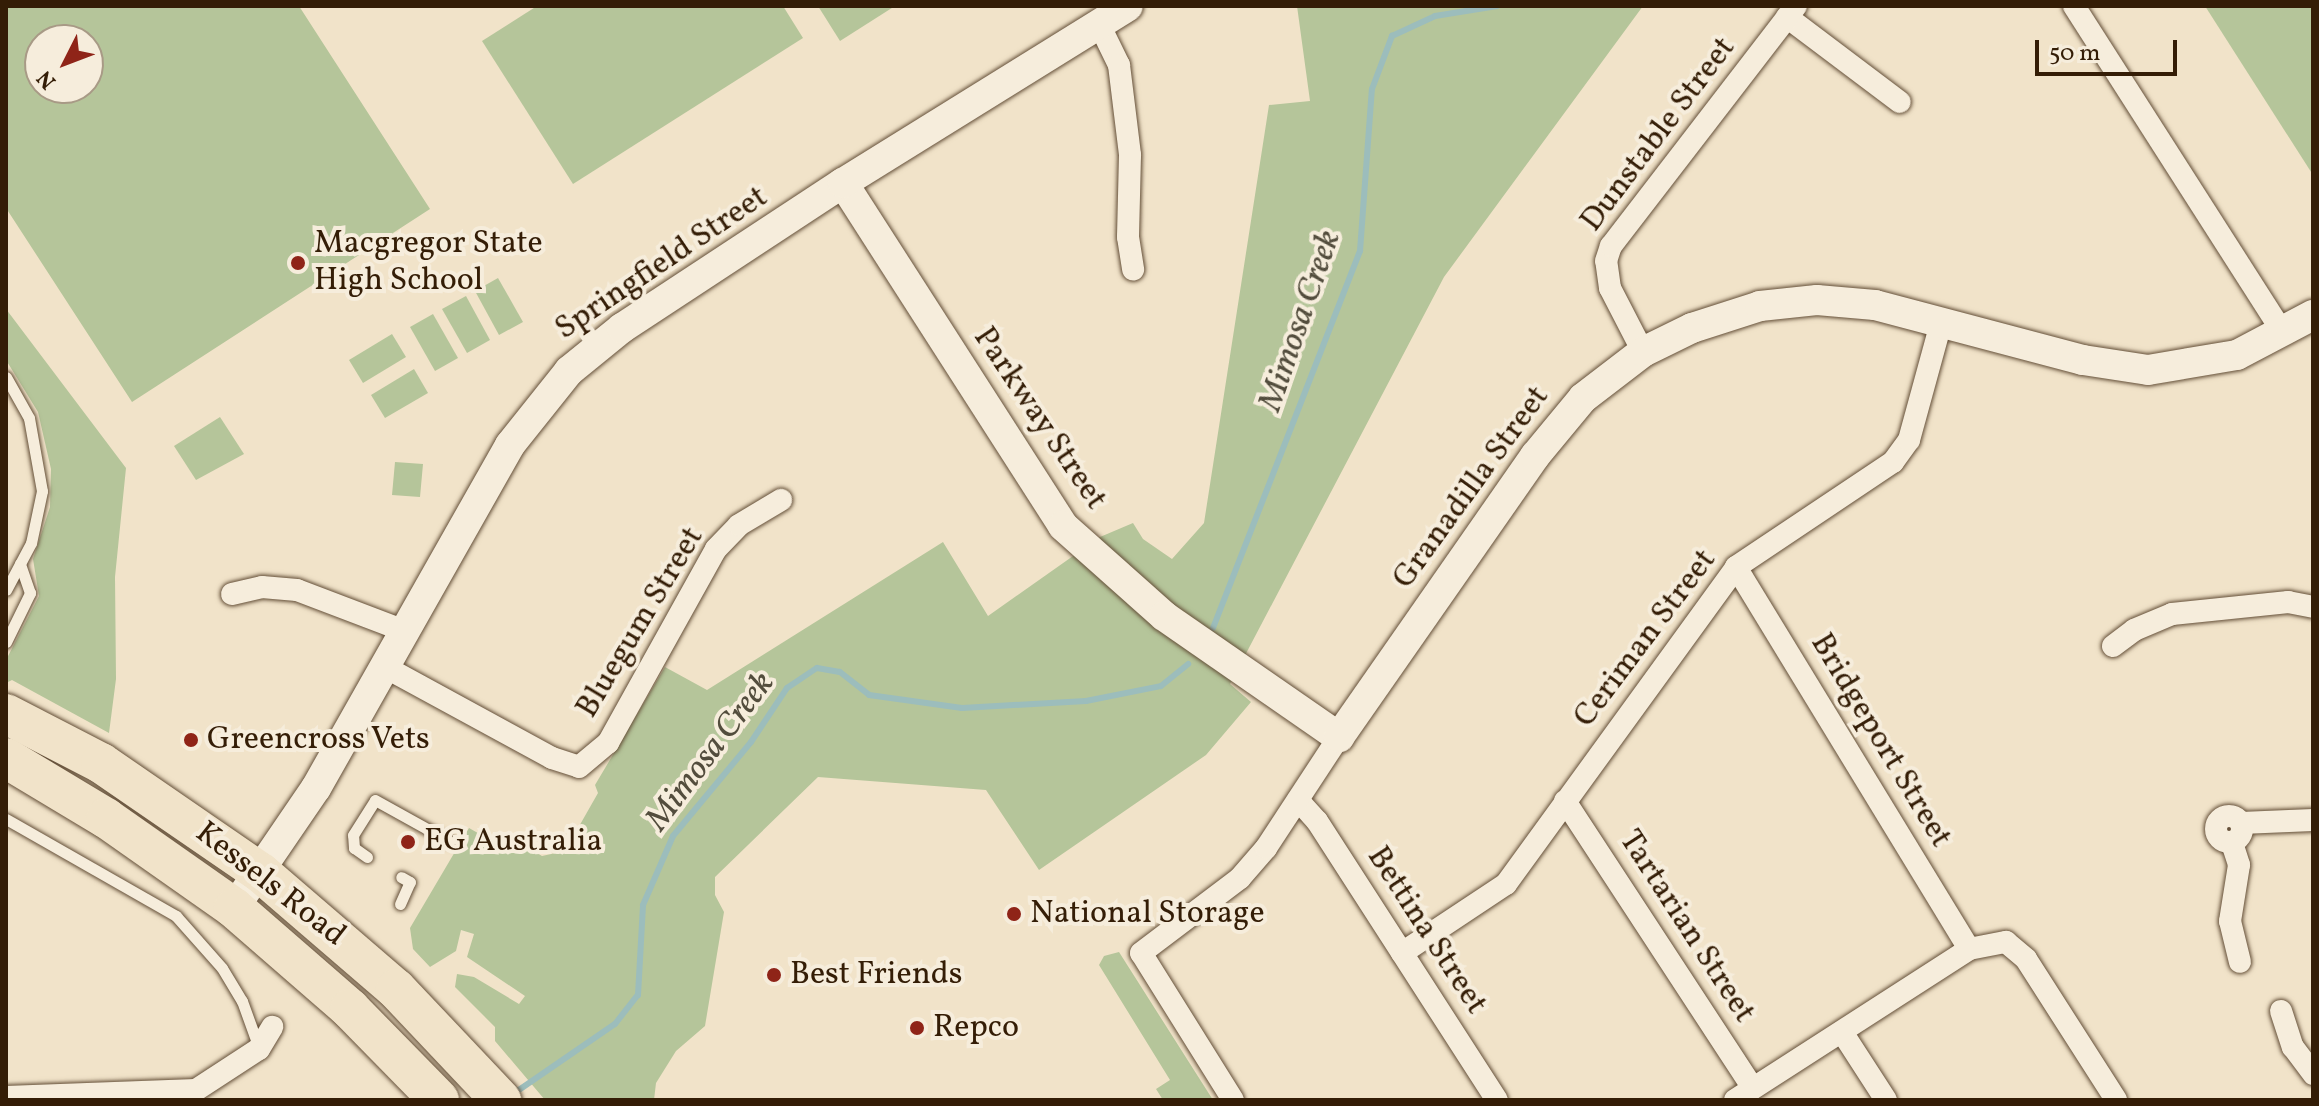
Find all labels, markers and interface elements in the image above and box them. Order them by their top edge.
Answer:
north arrow [24,24,104,104]
scale bar [2039,24,2181,74]
street label: Dunstable Street [1573,30,1745,240]
text: 50 m [2049,37,2101,71]
text: N [30,63,64,95]
street label: Springfield Street [549,179,775,349]
water label: Mimosa Creek [1251,225,1351,417]
place label: Macgregor State High School [314,226,543,301]
marker: Macgregor State High School [289,254,307,272]
street label: Parkway Street [964,320,1114,518]
street label: Granadilla Street [1386,379,1558,597]
street label: Bluegum Street [569,521,713,725]
street label: Ceriman Street [1567,542,1725,736]
street label: Bridgeport Street [1801,627,1959,855]
water label: Mimosa Creek [638,665,784,839]
place label: Greencross Vets [207,721,431,759]
marker: Greencross Vets [182,731,200,749]
street label: Kessels Road [187,814,353,956]
place label: EG Australia [424,823,602,861]
street label: Tartarian Street [1610,824,1762,1030]
marker: EG Australia [399,833,417,851]
street label: Bettina Street [1358,840,1494,1022]
place label: National Storage [1030,895,1265,933]
marker: National Storage [1005,905,1023,923]
place label: Best Friends [790,956,962,994]
marker: Best Friends [765,966,783,984]
place label: Repco [933,1009,1019,1047]
marker: Repco [908,1019,926,1037]

